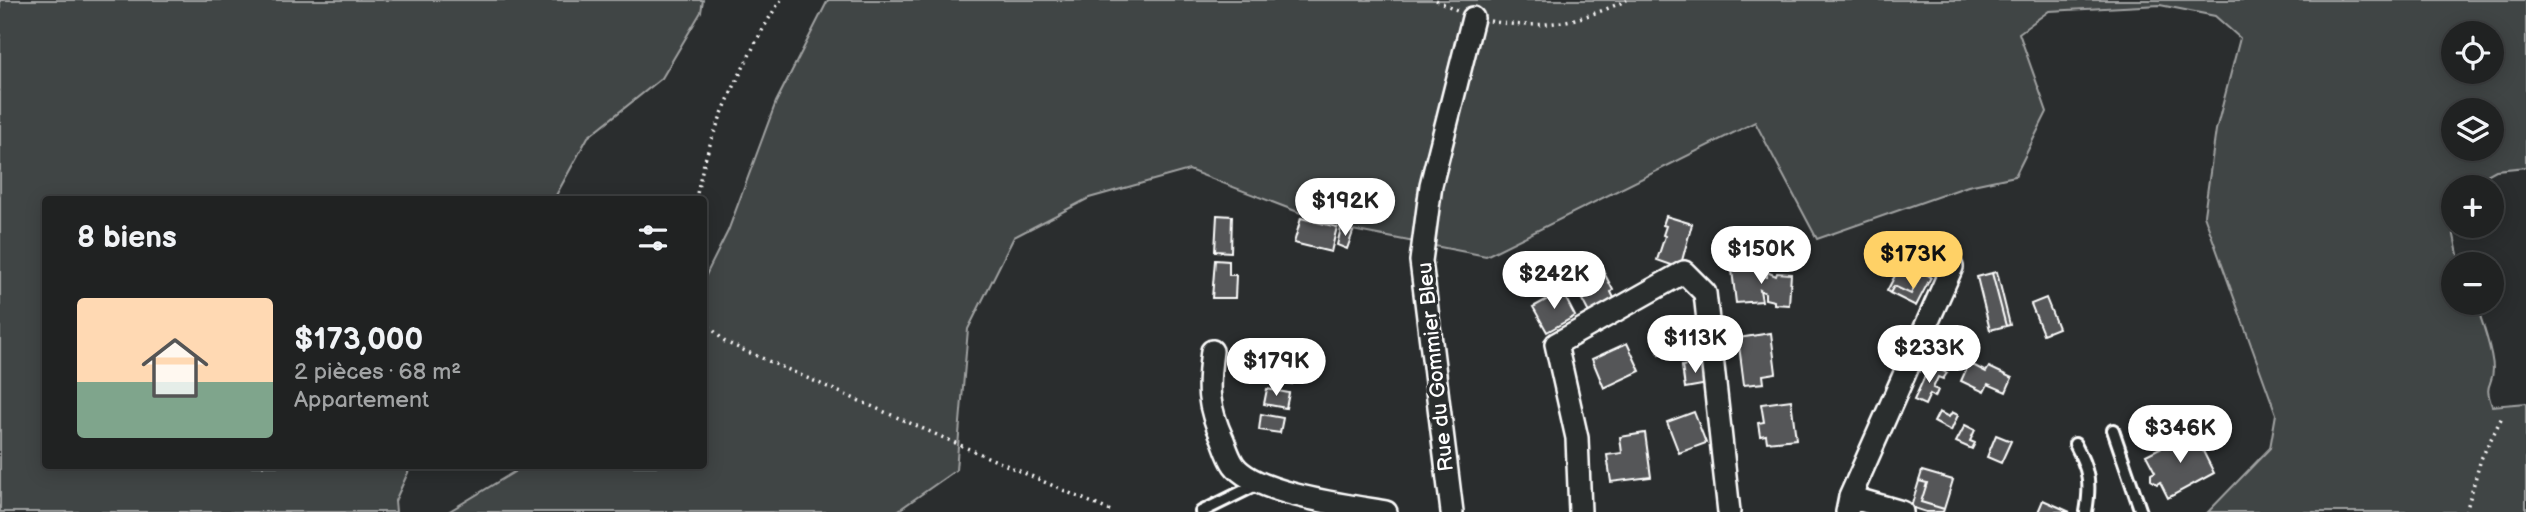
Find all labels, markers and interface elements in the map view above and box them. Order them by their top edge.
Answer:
map controls [2441,21,2504,315]
button: locate [2441,21,2504,84]
button: layers [2441,98,2504,161]
button: + [2441,175,2504,238]
pin: $192K [1296,178,1394,238]
text: $192K [1311,187,1379,215]
icon: filters [634,219,672,257]
text: 8 biens [77,220,177,256]
pin: $150K [1712,226,1810,286]
pin: $173K [1864,232,1962,291]
text: $150K [1727,235,1795,263]
text: $173K [1880,240,1946,268]
pin: $242K [1505,252,1603,311]
button: − [2441,252,2504,315]
text: $242K [1518,260,1590,288]
street label: Rue du Gommier Bleu [1412,261,1459,473]
pin: $113K [1646,316,1744,375]
text: $173,000 [294,322,423,358]
text: $113K [1663,324,1727,352]
icon: home [133,326,217,410]
pin: $233K [1880,326,1978,385]
text: $233K [1894,334,1964,362]
pin: $179K [1227,338,1325,398]
text: $179K [1243,347,1309,375]
text: 2 pièces · 68 m² [294,358,461,386]
text: Appartement [294,386,429,414]
pin: $346K [2131,406,2229,465]
text: $346K [2144,414,2216,442]

